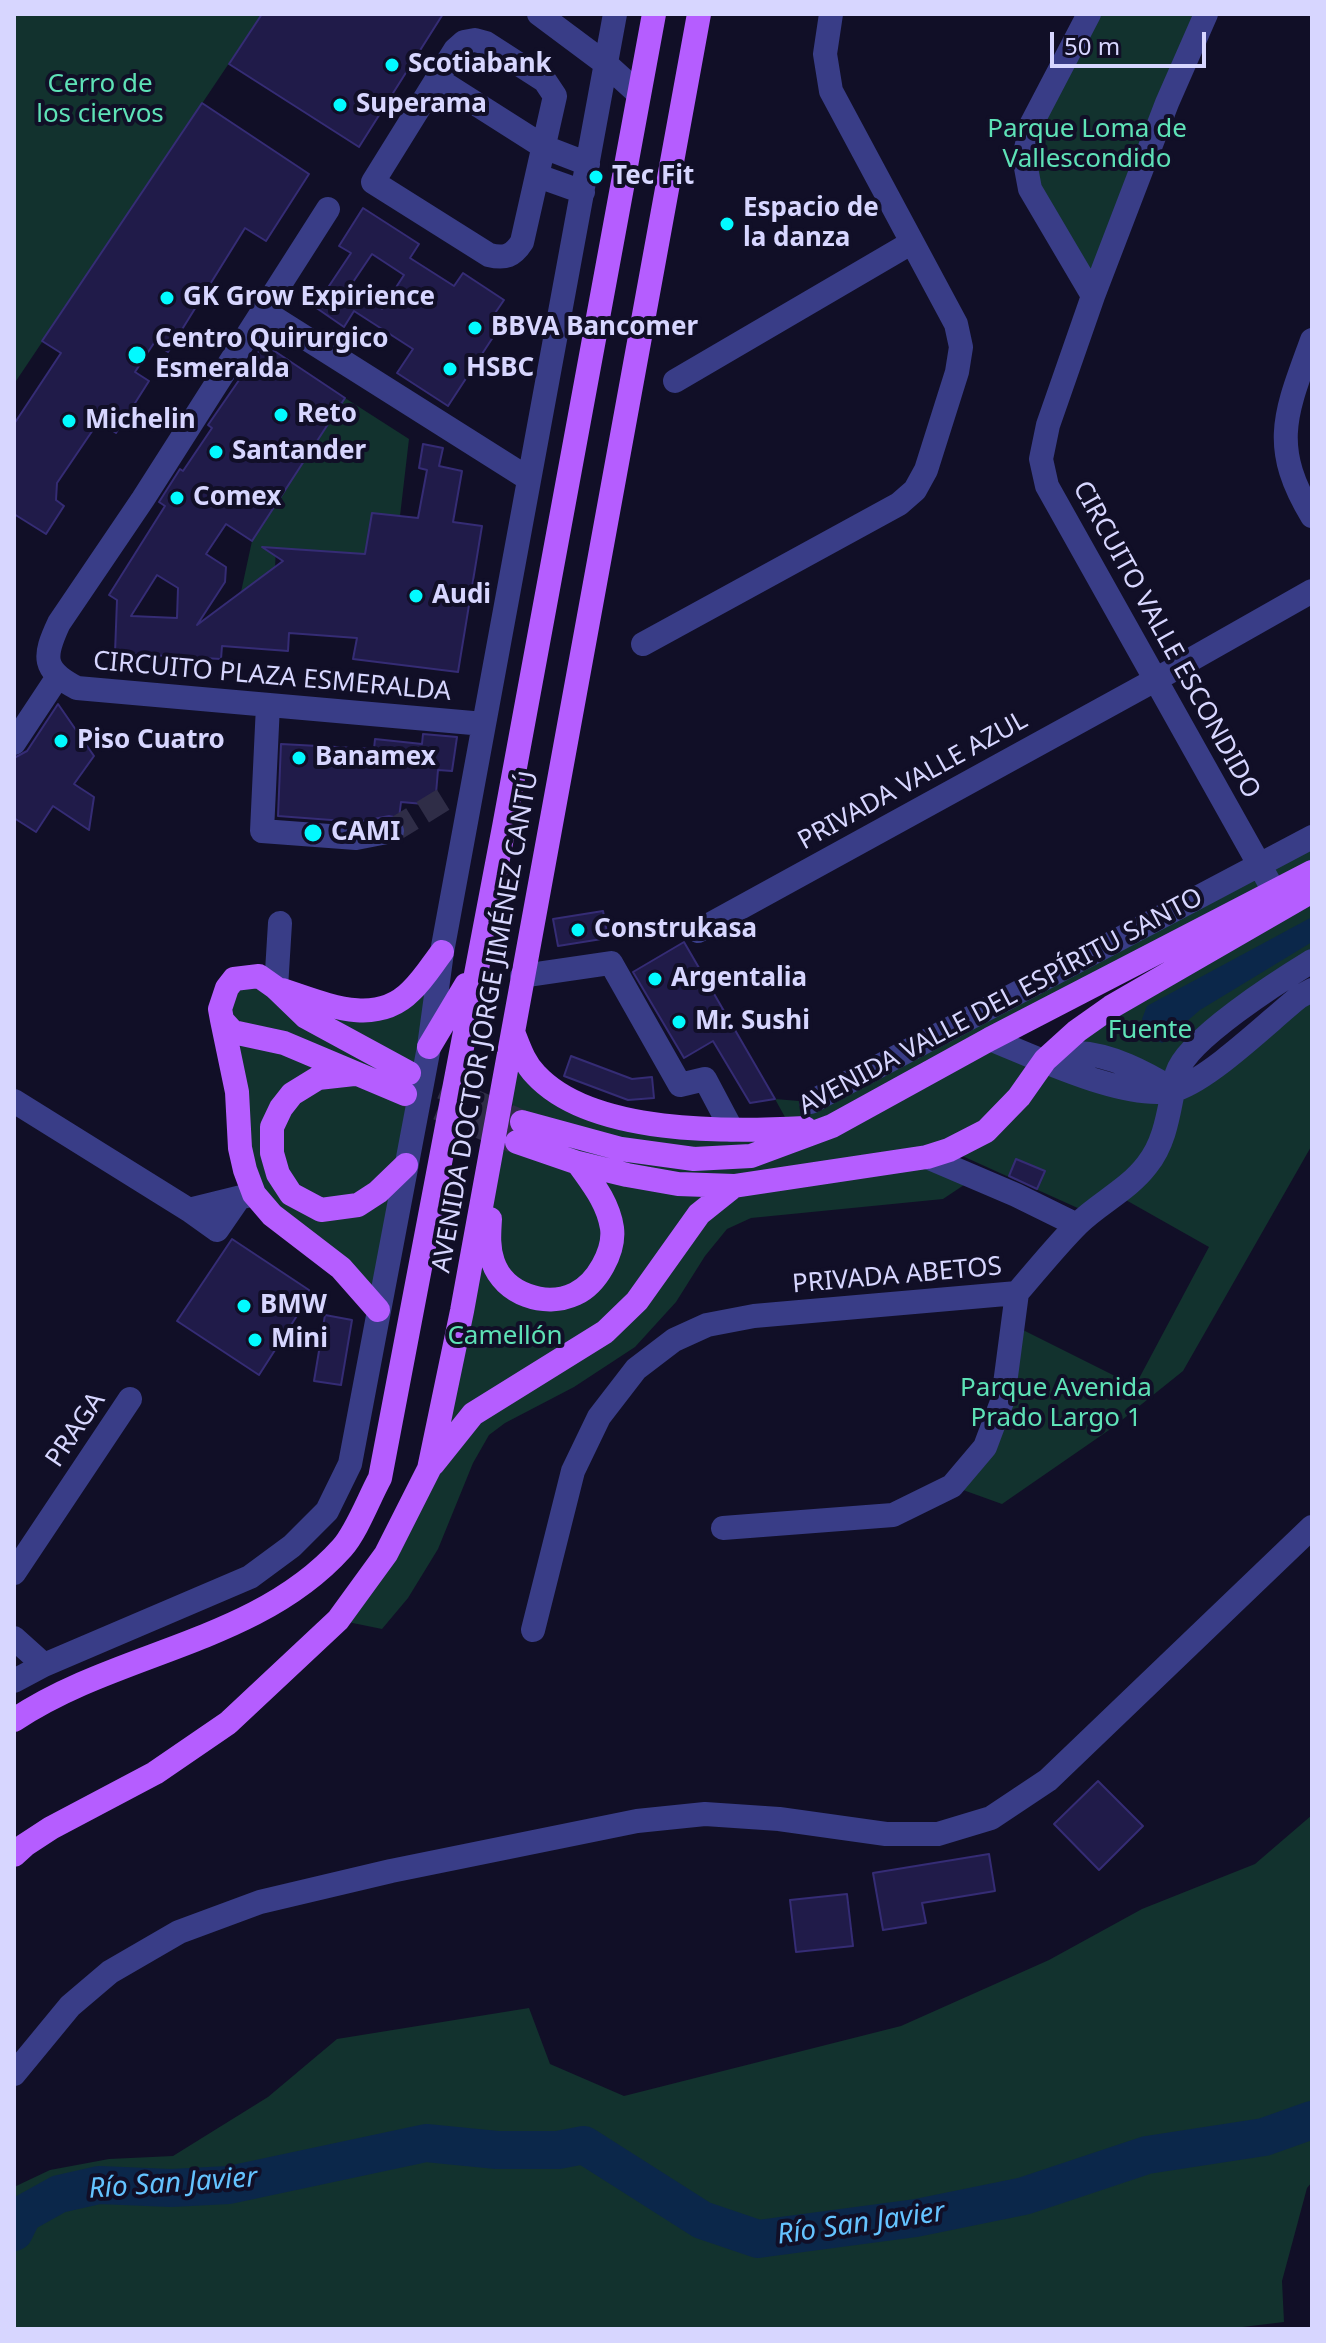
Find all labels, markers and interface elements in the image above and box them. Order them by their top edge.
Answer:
scale bar [1054,16,1210,66]
text: 50 m [1064,29,1120,62]
place label: Scotiabank [408,49,552,81]
marker: Scotiabank [383,56,401,74]
park label: Cerro de los ciervos [36,69,164,130]
place label: Superama [356,89,487,121]
marker: Superama [331,96,349,114]
park label: Parque Loma de Vallescondido [987,114,1187,176]
place label: Tec Fit [612,161,694,193]
marker: Tec Fit [587,168,605,186]
place label: Espacio de la danza [743,193,879,254]
marker: Espacio de la danza [718,215,736,233]
place label: GK Grow Expirience [183,282,435,314]
marker: GK Grow Expirience [158,289,176,307]
place label: BBVA Bancomer [491,312,698,344]
marker: BBVA Bancomer [466,319,484,337]
place label: Centro Quirurgico Esmeralda [155,324,389,386]
marker: Centro Quirurgico Esmeralda [126,344,148,366]
place label: HSBC [466,353,534,385]
marker: HSBC [441,360,459,378]
place label: Reto [297,399,357,431]
place label: Michelin [85,405,196,437]
marker: Reto [272,406,290,424]
marker: Michelin [60,412,78,430]
place label: Santander [232,436,366,468]
marker: Santander [207,443,225,461]
street label: CIRCUITO VALLE ESCONDIDO [1066,476,1266,804]
place label: Comex [193,482,281,514]
marker: Comex [168,489,186,507]
place label: Audi [432,580,491,612]
marker: Audi [407,587,425,605]
street label: CIRCUITO PLAZA ESMERALDA [92,646,452,708]
street label: PRIVADA VALLE AZUL [793,705,1033,857]
place label: Piso Cuatro [77,725,225,757]
marker: Piso Cuatro [52,732,70,750]
place label: Banamex [315,742,436,774]
marker: Banamex [290,749,308,767]
street label: AVENIDA DOCTOR JORGE JIMÉNEZ CANTÚ [426,769,546,1275]
place label: CAMI [331,817,400,849]
marker: CAMI [302,822,324,844]
street label: AVENIDA VALLE DEL ESPÍRITU SANTO [794,882,1208,1122]
place label: Construkasa [594,914,757,946]
marker: Construkasa [569,921,587,939]
place label: Argentalia [671,963,807,995]
marker: Argentalia [646,970,664,988]
place label: Mr. Sushi [695,1006,810,1038]
marker: Mr. Sushi [670,1013,688,1031]
park label: Fuente [1108,1015,1192,1047]
street label: PRIVADA ABETOS [791,1251,1003,1301]
place label: BMW [260,1290,327,1322]
marker: BMW [235,1297,253,1315]
park label: Camellón [447,1321,563,1353]
place label: Mini [271,1324,328,1356]
marker: Mini [246,1331,264,1349]
park label: Parque Avenida Prado Largo 1 [960,1373,1152,1434]
street label: PRAGA [40,1387,112,1473]
water label: Río San Javier [88,2161,258,2207]
water label: Río San Javier [775,2196,947,2252]

